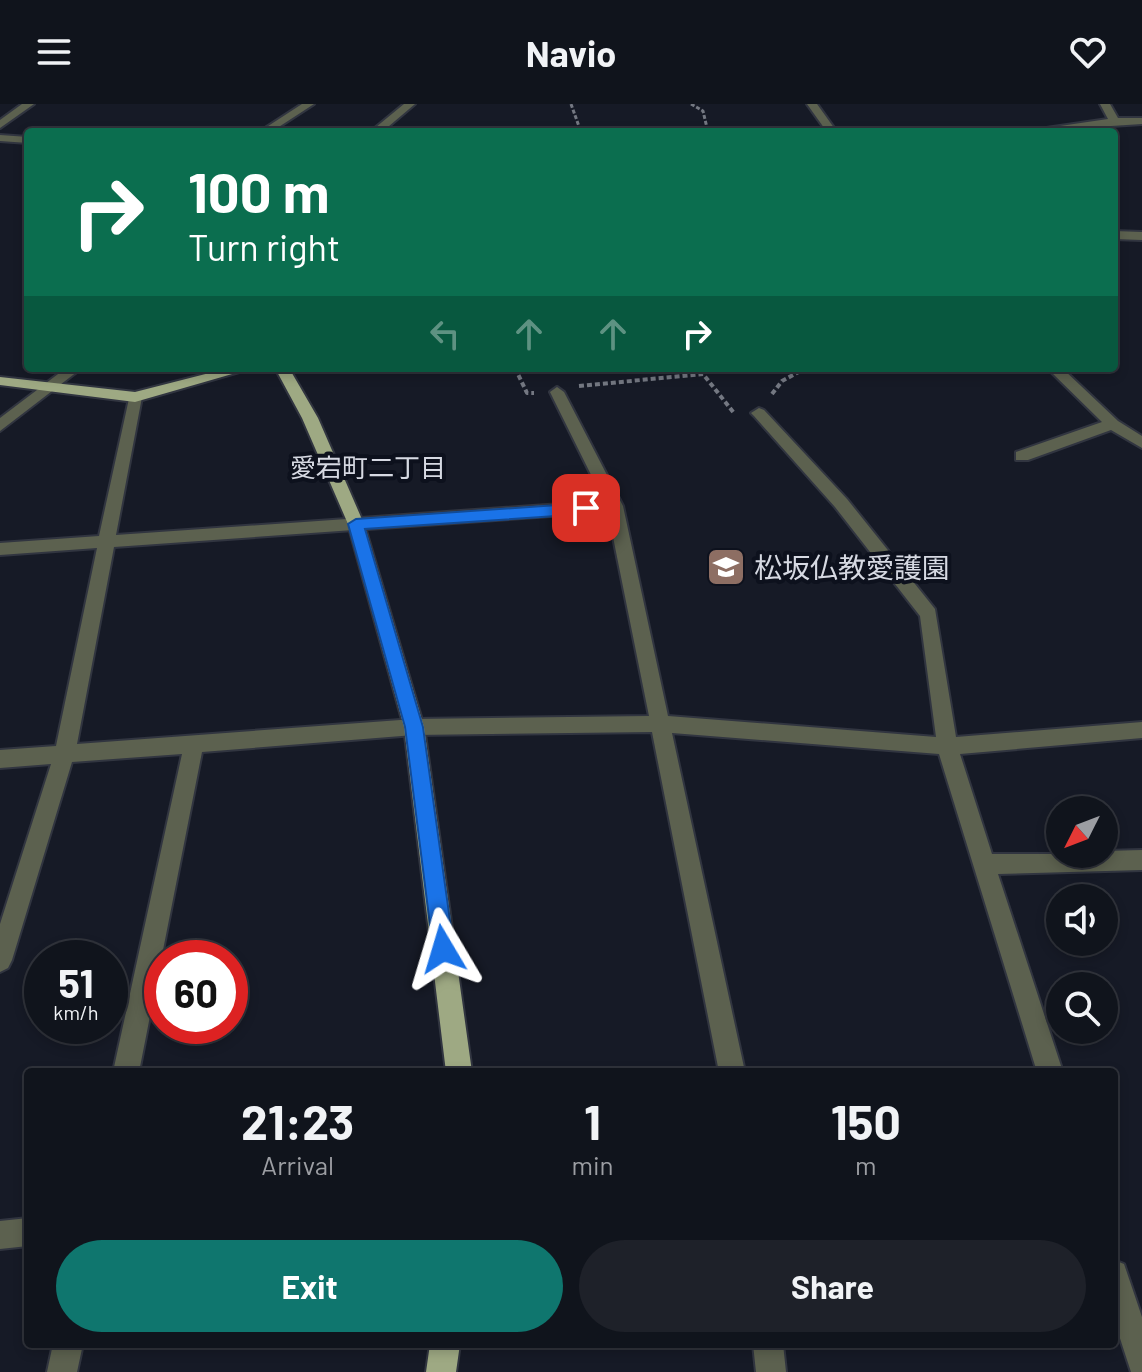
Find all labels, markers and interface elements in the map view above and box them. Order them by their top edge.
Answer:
icon: menu [32,30,76,74]
icon: heart [1066,30,1110,74]
text: Navio [526,31,616,74]
text: 100 m [188,157,330,224]
icon: right [56,160,160,264]
text: Turn right [188,225,340,268]
icon: left [423,312,467,356]
icon: ahead [507,312,551,356]
icon: ahead [591,312,635,356]
icon: right [675,312,719,356]
district label: 愛宕町二丁目 [290,451,446,482]
pin [552,474,620,542]
icon: arrive [564,486,608,530]
school or university icon: 松坂仏教愛護園 [705,546,747,588]
place label: 松坂仏教愛護園 [754,550,950,584]
north arrow [1046,796,1118,868]
map controls [1046,796,1118,1044]
button: sound [1046,884,1118,956]
position arrow [401,907,485,991]
speed limit sign: 60 [144,940,248,1044]
text: 51 [58,958,94,1006]
button: search [1046,972,1118,1044]
text: km/h [53,1000,99,1024]
text: 21:23 [241,1092,354,1150]
text: 1 [584,1092,601,1150]
text: 150 [831,1092,901,1150]
text: Arrival [261,1149,334,1180]
text: min [571,1149,614,1180]
text: m [855,1149,877,1180]
button: Exit [56,1240,563,1332]
button: Share [579,1240,1086,1332]

